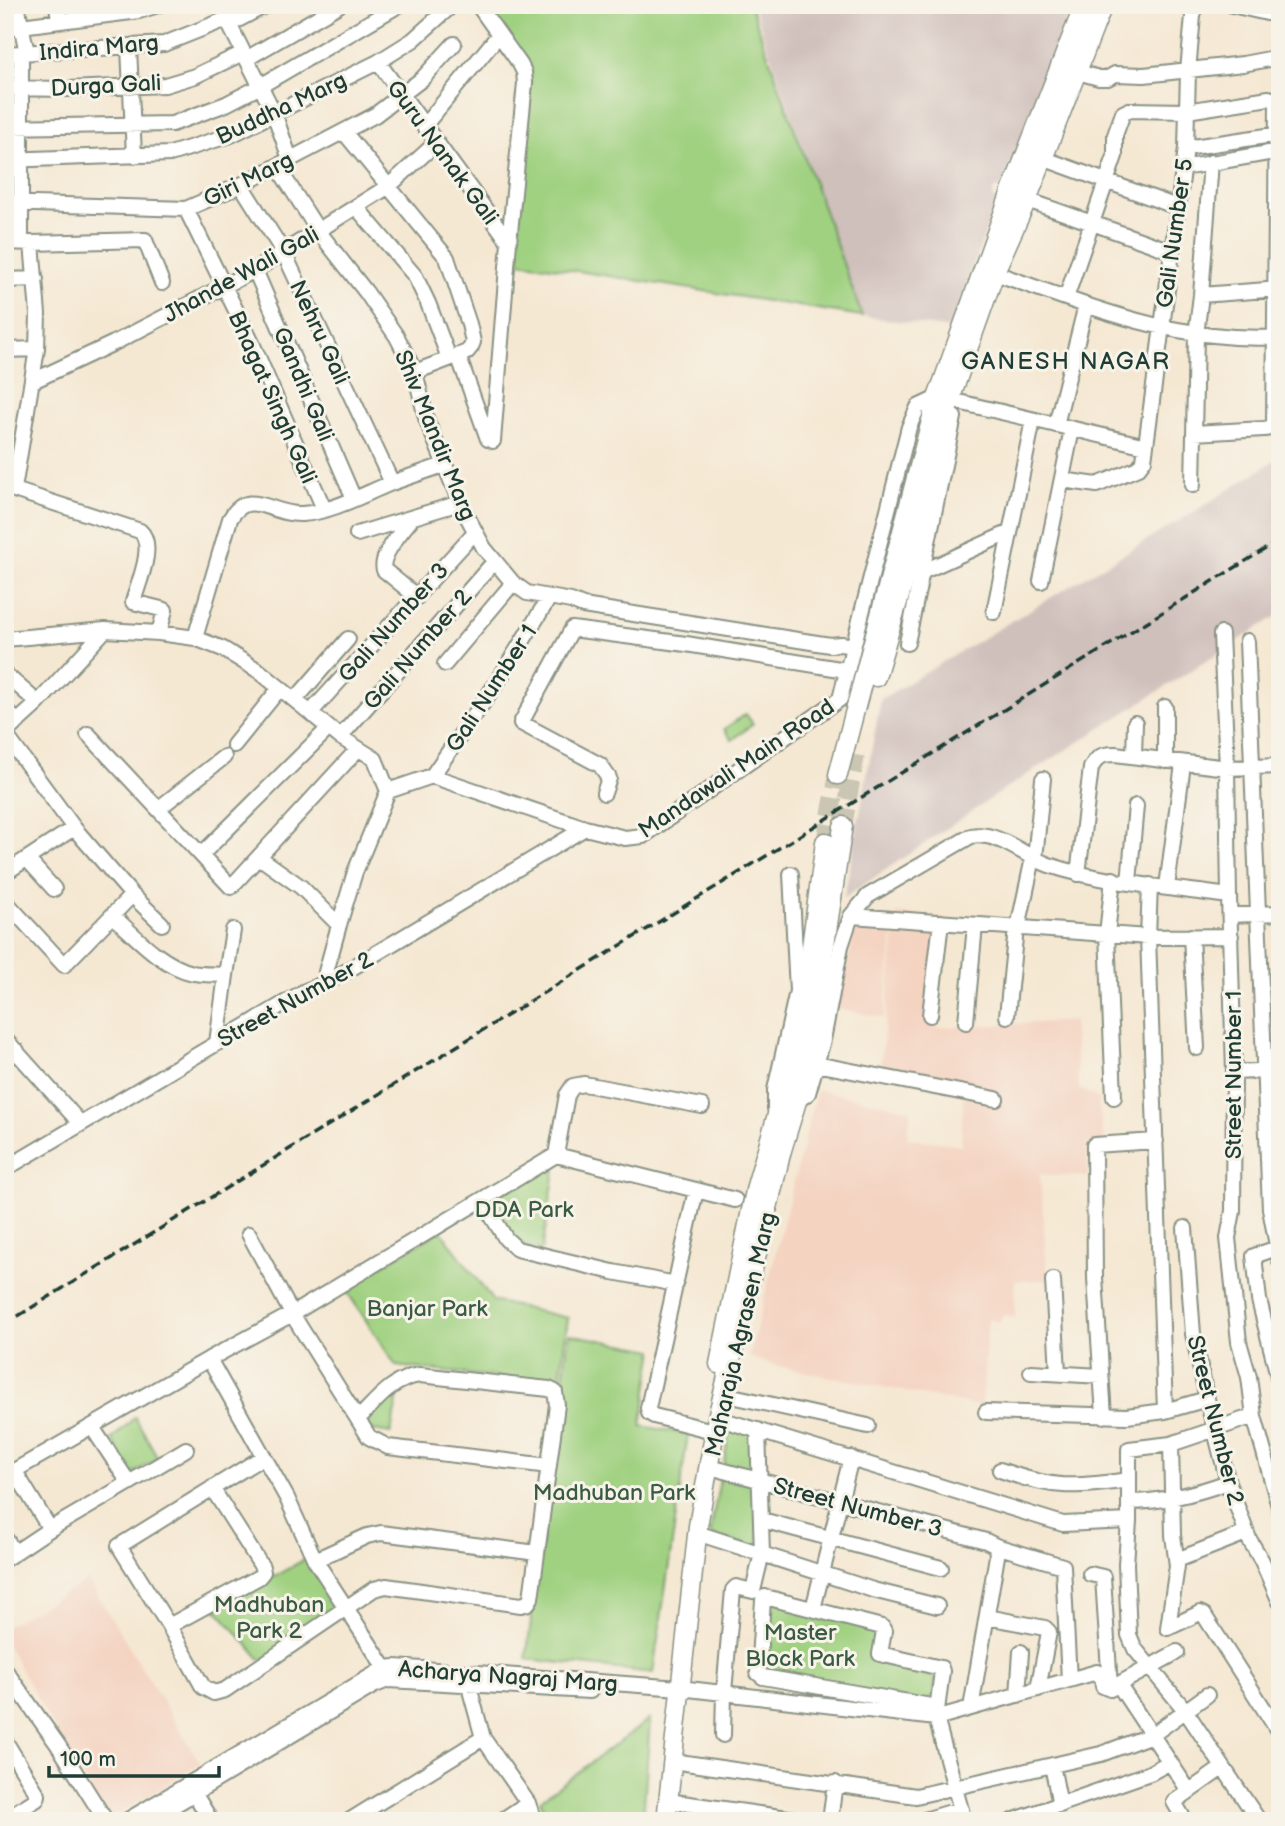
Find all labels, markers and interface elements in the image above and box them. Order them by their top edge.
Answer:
street label: Indira Marg [38,29,160,67]
street label: Buddha Marg [212,66,351,151]
street label: Durga Gali [50,69,162,103]
street label: Guru Nanak Gali [380,75,504,230]
street label: Giri Marg [199,146,298,214]
street label: Gali Number 5 [1151,157,1199,310]
street label: Jhande Wali Gali [159,221,324,329]
street label: Nehru Gali [283,276,355,389]
street label: Bhagat Singh Gali [221,307,323,488]
street label: Gandhi Gali [266,323,340,446]
street label: Shiv Mandir Marg [388,346,482,525]
district label: GANESH NAGAR [961,347,1171,376]
street label: Gali Number 3 [333,557,455,688]
street label: Gali Number 2 [358,583,478,716]
street label: Gali Number 1 [440,620,543,758]
street label: Mandawali Main Road [633,693,840,845]
street label: Street Number 2 [213,945,378,1054]
street label: Street Number 1 [1220,991,1248,1159]
park label: DDA Park [474,1196,574,1224]
street label: Maharaja Agrasen Marg [699,1209,783,1459]
park label: Banjar Park [367,1295,488,1323]
street label: Street Number 2 [1180,1333,1250,1508]
street label: Street Number 3 [770,1472,945,1544]
park label: Madhuban Park [533,1479,696,1507]
park label: Madhuban Park 2 [214,1591,324,1645]
park label: Master Block Park [745,1619,856,1673]
street label: Acharya Nagraj Marg [397,1655,619,1699]
scale bar [49,1735,219,1779]
text: 100 m [60,1747,116,1772]

